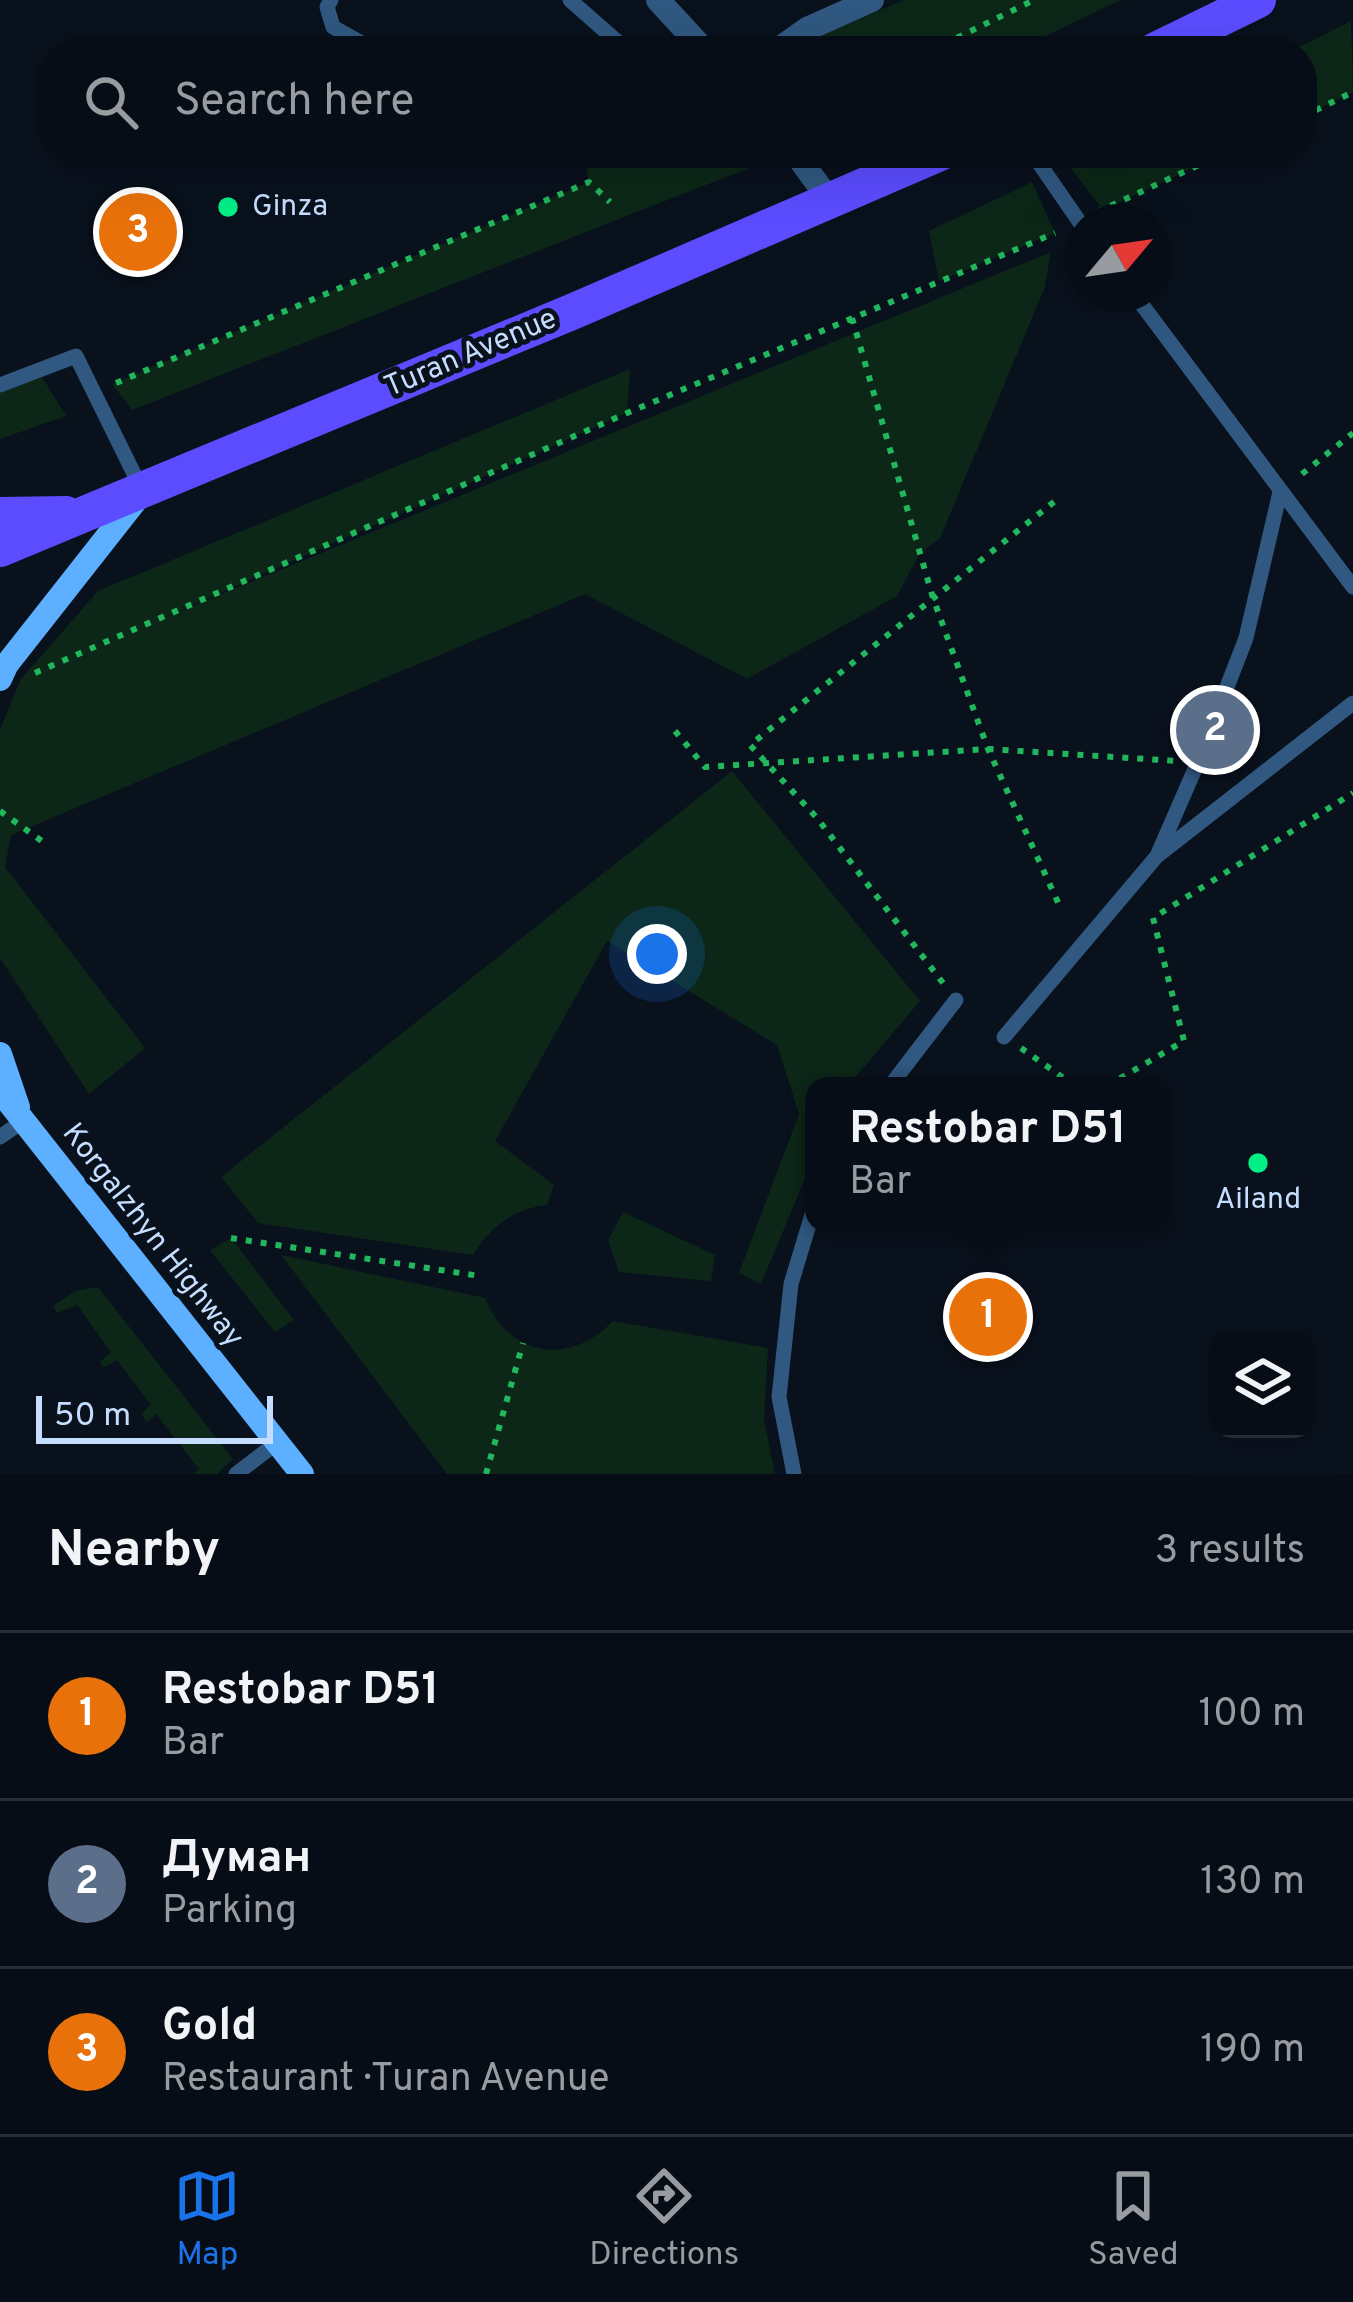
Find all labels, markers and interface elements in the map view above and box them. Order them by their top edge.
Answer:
search box [36,36,1317,168]
icon: search [78,69,144,135]
text: Search here [174,74,414,131]
pin: 3 [99,187,177,277]
place label: Ginza [252,189,328,226]
marker: Ginza [215,194,241,220]
north arrow [1065,204,1173,312]
street label: Turan Avenue [379,301,563,407]
pin: 2 [1176,685,1254,775]
your location [627,924,687,984]
popup [805,1077,1171,1233]
text: Restobar D51 [849,1102,1127,1159]
street label: Korgalzhyn Highway [53,1117,251,1355]
marker: Ailand [1245,1150,1271,1176]
text: Bar [849,1159,911,1208]
place label: Ailand [1215,1182,1301,1219]
pin: 1 [949,1272,1027,1362]
map controls [1209,1330,1317,1438]
button: layers [1209,1330,1317,1438]
scale bar [36,1390,273,1443]
text: 50 m [54,1396,131,1438]
text: Nearby [48,1520,220,1585]
text: 3 results [1155,1528,1305,1577]
text: Restobar D51 [162,1663,440,1720]
text: 1 [79,1691,95,1740]
text: 100 m [1198,1691,1305,1740]
text: Bar [162,1720,224,1769]
text: Думан [162,1831,311,1888]
text: 2 [75,1859,99,1908]
text: 130 m [1200,1859,1305,1908]
text: Parking [162,1888,297,1937]
text: Gold [162,1999,257,2056]
text: 3 [75,2027,99,2076]
text: 190 m [1200,2027,1305,2076]
text: Restaurant · Turan Avenue [162,2056,610,2105]
tab: Map [174,2163,240,2277]
tab: Directions [589,2163,739,2277]
tab: Saved [1088,2163,1179,2277]

